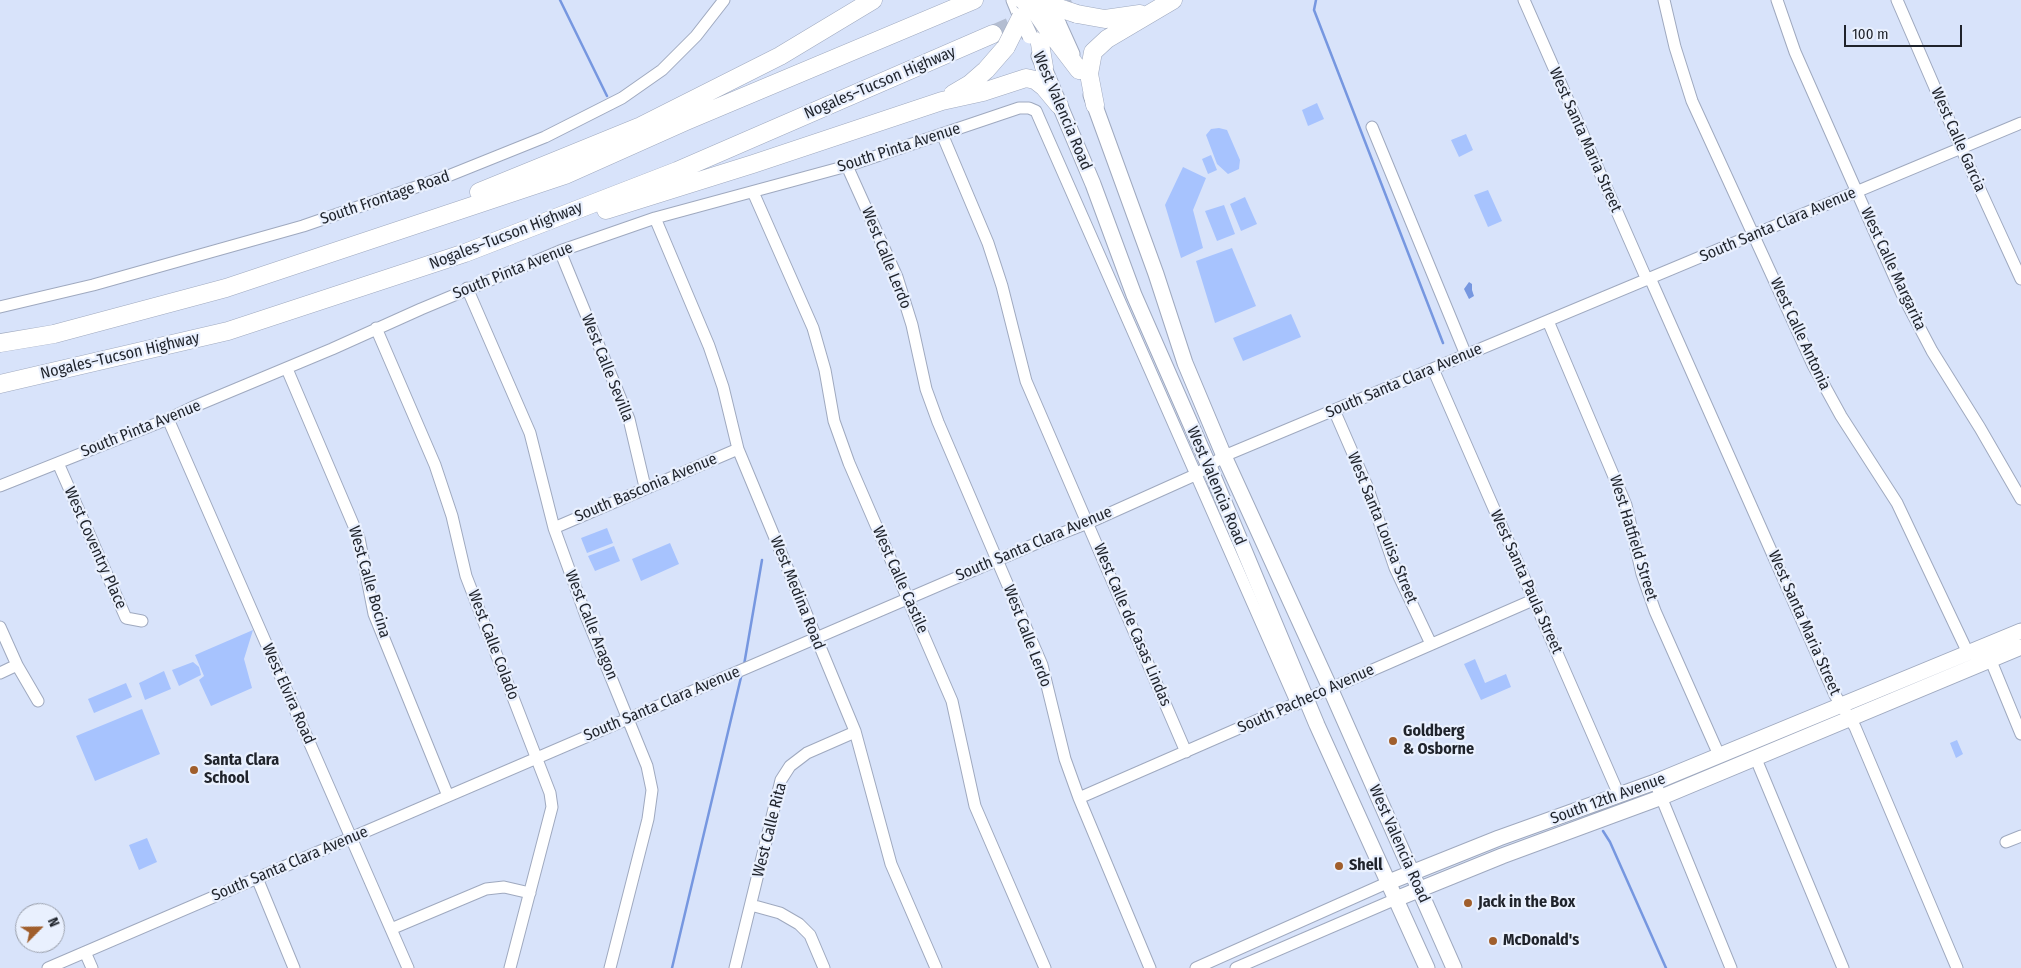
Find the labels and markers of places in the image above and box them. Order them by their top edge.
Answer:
place label: Goldberg & Osborne [1403,722,1474,760]
marker: Goldberg & Osborne [1387,735,1399,747]
place label: Santa Clara School [204,751,279,789]
marker: Santa Clara School [188,764,200,776]
place label: Shell [1349,856,1383,876]
marker: Shell [1333,860,1345,872]
place label: Jack in the Box [1478,893,1575,913]
marker: Jack in the Box [1462,897,1474,909]
place label: McDonald's [1503,931,1579,951]
marker: McDonald's [1487,935,1499,947]

